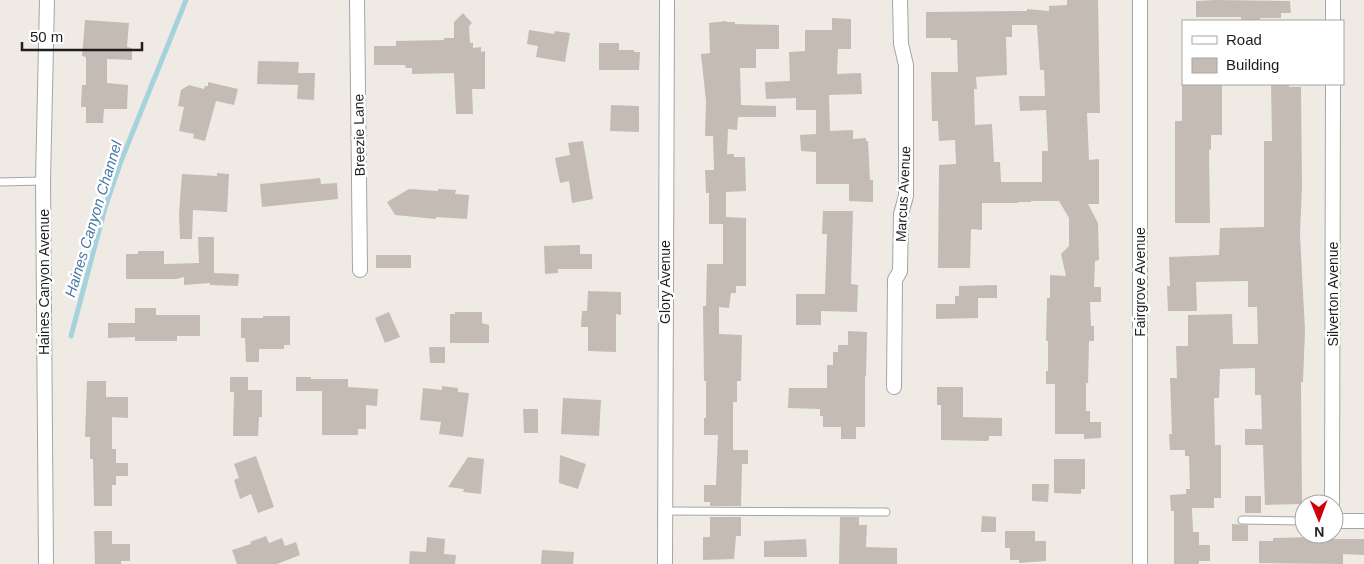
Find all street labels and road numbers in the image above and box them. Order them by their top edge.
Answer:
street label: Breezie Lane [350,93,368,176]
street label: Marcus Avenue [892,145,914,242]
street label: Haines Canyon Avenue [36,209,52,355]
street label: Fairgrove Avenue [1132,227,1148,337]
street label: Glory Avenue [657,240,673,324]
street label: Silverton Avenue [1325,241,1341,346]

